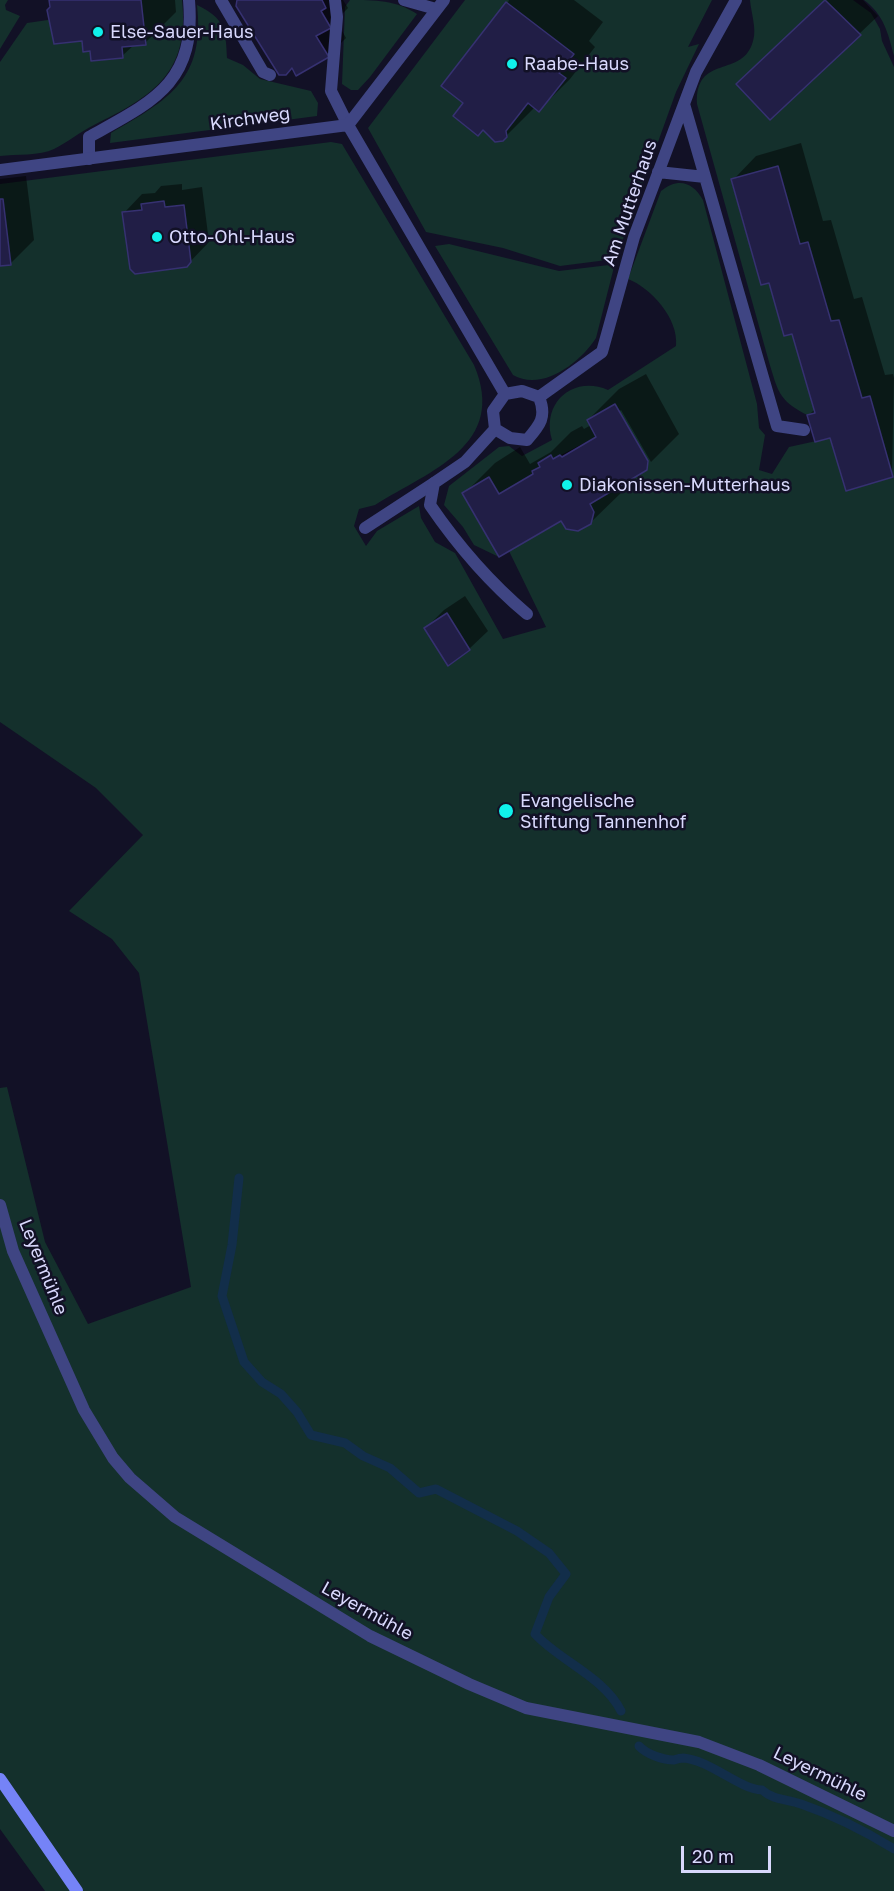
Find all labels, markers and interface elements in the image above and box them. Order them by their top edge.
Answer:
place label: Else-Sauer-Haus [110,21,254,43]
marker: Else-Sauer-Haus [91,25,105,39]
place label: Raabe-Haus [524,53,629,75]
marker: Raabe-Haus [505,57,519,71]
street label: Kirchweg [209,103,291,135]
street label: Am Mutterhaus [598,137,662,269]
place label: Otto-Ohl-Haus [169,226,295,248]
marker: Otto-Ohl-Haus [150,230,164,244]
place label: Diakonissen-Mutterhaus [579,474,790,496]
marker: Diakonissen-Mutterhaus [560,478,574,492]
place label: Evangelische Stiftung Tannenhof [520,790,686,832]
marker: Evangelische Stiftung Tannenhof [497,802,515,820]
street label: Leyermühle [14,1216,72,1318]
street label: Leyermühle [317,1577,417,1645]
street label: Leyermühle [770,1742,870,1806]
scale bar [684,1834,774,1872]
text: 20 m [692,1845,734,1867]

